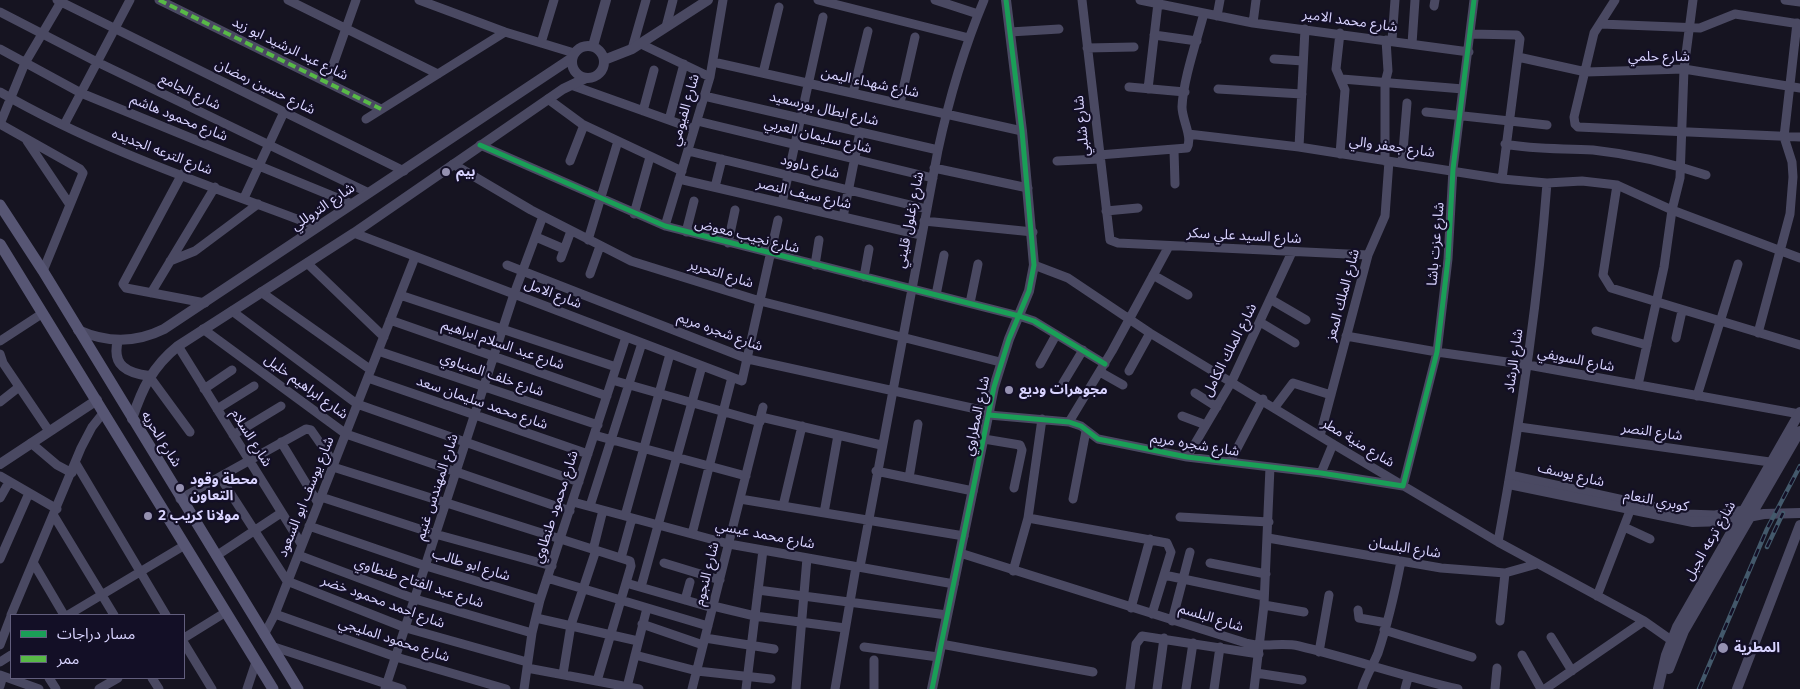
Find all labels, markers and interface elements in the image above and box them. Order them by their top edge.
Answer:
street label: شارع محمد الامير [1301,6,1399,36]
street label: شارع عبد الرشيد ابو زيد [229,14,351,84]
street label: شارع حلمي [1628,49,1690,65]
street label: شارع حسين رمضان [212,56,318,118]
street label: شارع شهداء اليمن [820,64,920,102]
street label: شارع الجامع [157,70,223,114]
street label: شارع الفيومي [667,72,703,148]
street label: شارع ابطال بورسعيد [768,88,880,130]
street label: شارع محمود هاشم [128,91,230,145]
street label: شارع شلبي [1070,95,1094,157]
street label: شارع سليمان العربي [763,115,873,157]
street label: شارع الترعه الجديده [109,125,215,179]
street label: شارع جعفر والي [1348,133,1436,161]
street label: شارع داوود [779,152,841,182]
place label: بيم [456,164,475,180]
marker: بيم [440,166,452,178]
street label: شارع زغلول قليني [892,170,928,270]
street label: شارع سيف النصر [755,175,853,213]
street label: شارع التروللي [288,180,358,234]
street label: شارع عزت باشا [1424,201,1448,287]
street label: شارع نجيب معوض [693,215,801,257]
street label: شارع السيد علي سكر [1186,225,1302,247]
street label: شارع الملك المعز [1323,247,1363,343]
street label: شارع التحرير [687,256,755,292]
street label: شارع الامل [522,275,584,313]
street label: شارع الملك الكامل [1199,301,1261,399]
street label: شارع شجره مريم [675,309,765,355]
street label: شارع عبد السلام ابراهيم [440,316,566,374]
street label: شارع الرشاد [1501,328,1527,394]
street label: شارع السويفي [1536,344,1616,376]
street label: شارع خلف المنياوي [438,349,546,401]
street label: شارع ابراهيم خليل [261,351,351,423]
street label: شارع محمد سليمان سعد [414,373,550,433]
street label: شارع المطراوي [960,374,994,458]
place label: مجوهرات وديع [1019,382,1108,398]
marker: مجوهرات وديع [1003,384,1015,396]
street label: شارع السلام [227,406,275,470]
street label: شارع الحريه [137,408,185,470]
street label: شارع منية مطر [1319,415,1397,471]
street label: شارع النصر [1620,419,1684,445]
street label: شارع شجره مريم [1149,430,1241,460]
street label: شارع المهندس غنيم [412,432,462,542]
street label: شارع يوسف ابو السعود [274,434,338,560]
street label: شارع محمود طنطاوي [530,449,582,565]
street label: شارع يوسف [1536,459,1606,491]
place label: محطة وقود التعاون [190,472,258,504]
marker: محطة وقود التعاون [174,482,186,494]
street label: كوبري النعام [1622,486,1690,516]
street label: شارع ترعه الجبل [1681,498,1739,584]
place label: مولانا كريب 2 [158,508,240,524]
marker: مولانا كريب 2 [142,510,154,522]
street label: شارع محمد عيسي [714,517,816,553]
street label: شارع البلسان [1368,534,1442,562]
street label: شارع النجوم [691,540,723,608]
street label: شارع ابو طالب [430,545,512,585]
street label: شارع عبد الفتاح طنطاوي [352,554,486,612]
street label: شارع احمد محمود خضر [319,572,447,632]
street label: شارع البلسم [1177,600,1245,636]
legend [10,614,185,679]
street label: شارع محمود المليجي [336,614,452,666]
text: مسار دراجات [57,623,135,643]
place label: المطرية [1734,640,1780,656]
marker: المطرية [1716,641,1730,655]
text: ممر [57,648,80,668]

